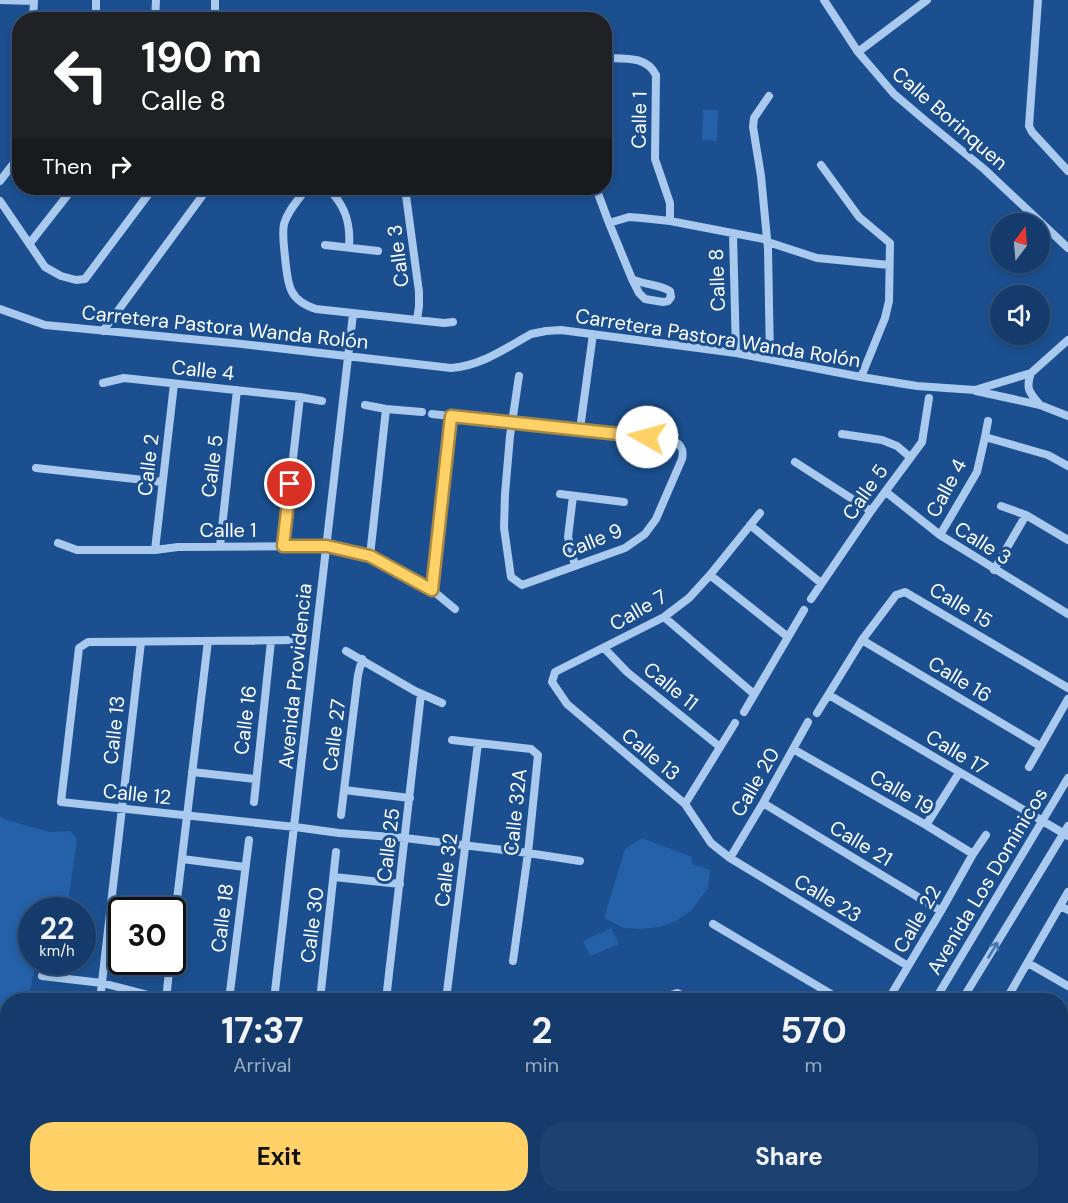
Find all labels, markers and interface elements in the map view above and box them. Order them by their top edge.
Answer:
text: 190 m [141,30,262,85]
icon: left [42,36,120,114]
street label: Calle Borinquen [887,61,1013,175]
text: Calle 8 [141,83,226,118]
street label: Calle 1 [626,91,652,149]
icon: right [104,150,137,183]
text: Then [42,152,92,181]
north arrow [990,213,1050,273]
map controls [990,213,1050,345]
street label: Calle 3 [381,223,415,289]
street label: Calle 8 [703,248,731,312]
button: sound [990,285,1050,345]
street label: Carretera Pastora Wanda Rolón [80,299,370,355]
street label: Carretera Pastora Wanda Rolón [574,303,862,373]
street label: Calle 4 [170,354,236,386]
position arrow [615,405,679,469]
street label: Calle 2 [131,432,165,498]
street label: Calle 5 [195,433,229,499]
street label: Calle 4 [920,454,972,522]
pin [264,458,315,509]
street label: Calle 5 [836,459,894,525]
icon: arrive [273,467,306,500]
street label: Calle 3 [950,515,1016,571]
street label: Calle 1 [199,517,257,543]
street label: Calle 9 [558,517,626,565]
street label: Calle 15 [925,576,997,634]
street label: Avenida Providencia [272,582,318,770]
street label: Calle 7 [605,583,671,637]
street label: Calle 16 [923,650,997,708]
street label: Calle 11 [638,656,704,716]
street label: Calle 16 [228,684,262,756]
street label: Calle 13 [97,694,131,766]
street label: Calle 27 [317,697,351,773]
street label: Calle 13 [616,722,686,786]
street label: Calle 17 [921,723,993,781]
street label: Calle 20 [725,743,785,821]
street label: Calle 19 [865,763,939,821]
street label: Calle 32A [498,767,532,857]
street label: Calle 12 [102,777,172,811]
street label: Avenida Los Dominicos [921,783,1053,979]
street label: Calle 25 [371,806,405,884]
street label: Calle 21 [825,814,897,872]
street label: Calle 32 [429,832,463,908]
street label: Calle 23 [790,868,866,928]
street label: Calle 22 [887,881,947,957]
street label: Calle 18 [205,882,239,954]
street label: Calle 30 [294,886,330,964]
speed limit sign: 30 [108,897,186,975]
text: 22 [40,909,74,948]
text: km/h [39,941,75,961]
one-way arrow [987,942,999,959]
text: 17:37 [221,1007,304,1054]
text: 2 [531,1007,552,1054]
text: 570 [780,1007,847,1054]
text: Arrival [233,1052,292,1078]
text: min [525,1052,559,1078]
text: m [805,1052,822,1078]
button: Exit [30,1122,528,1191]
button: Share [540,1122,1038,1191]

